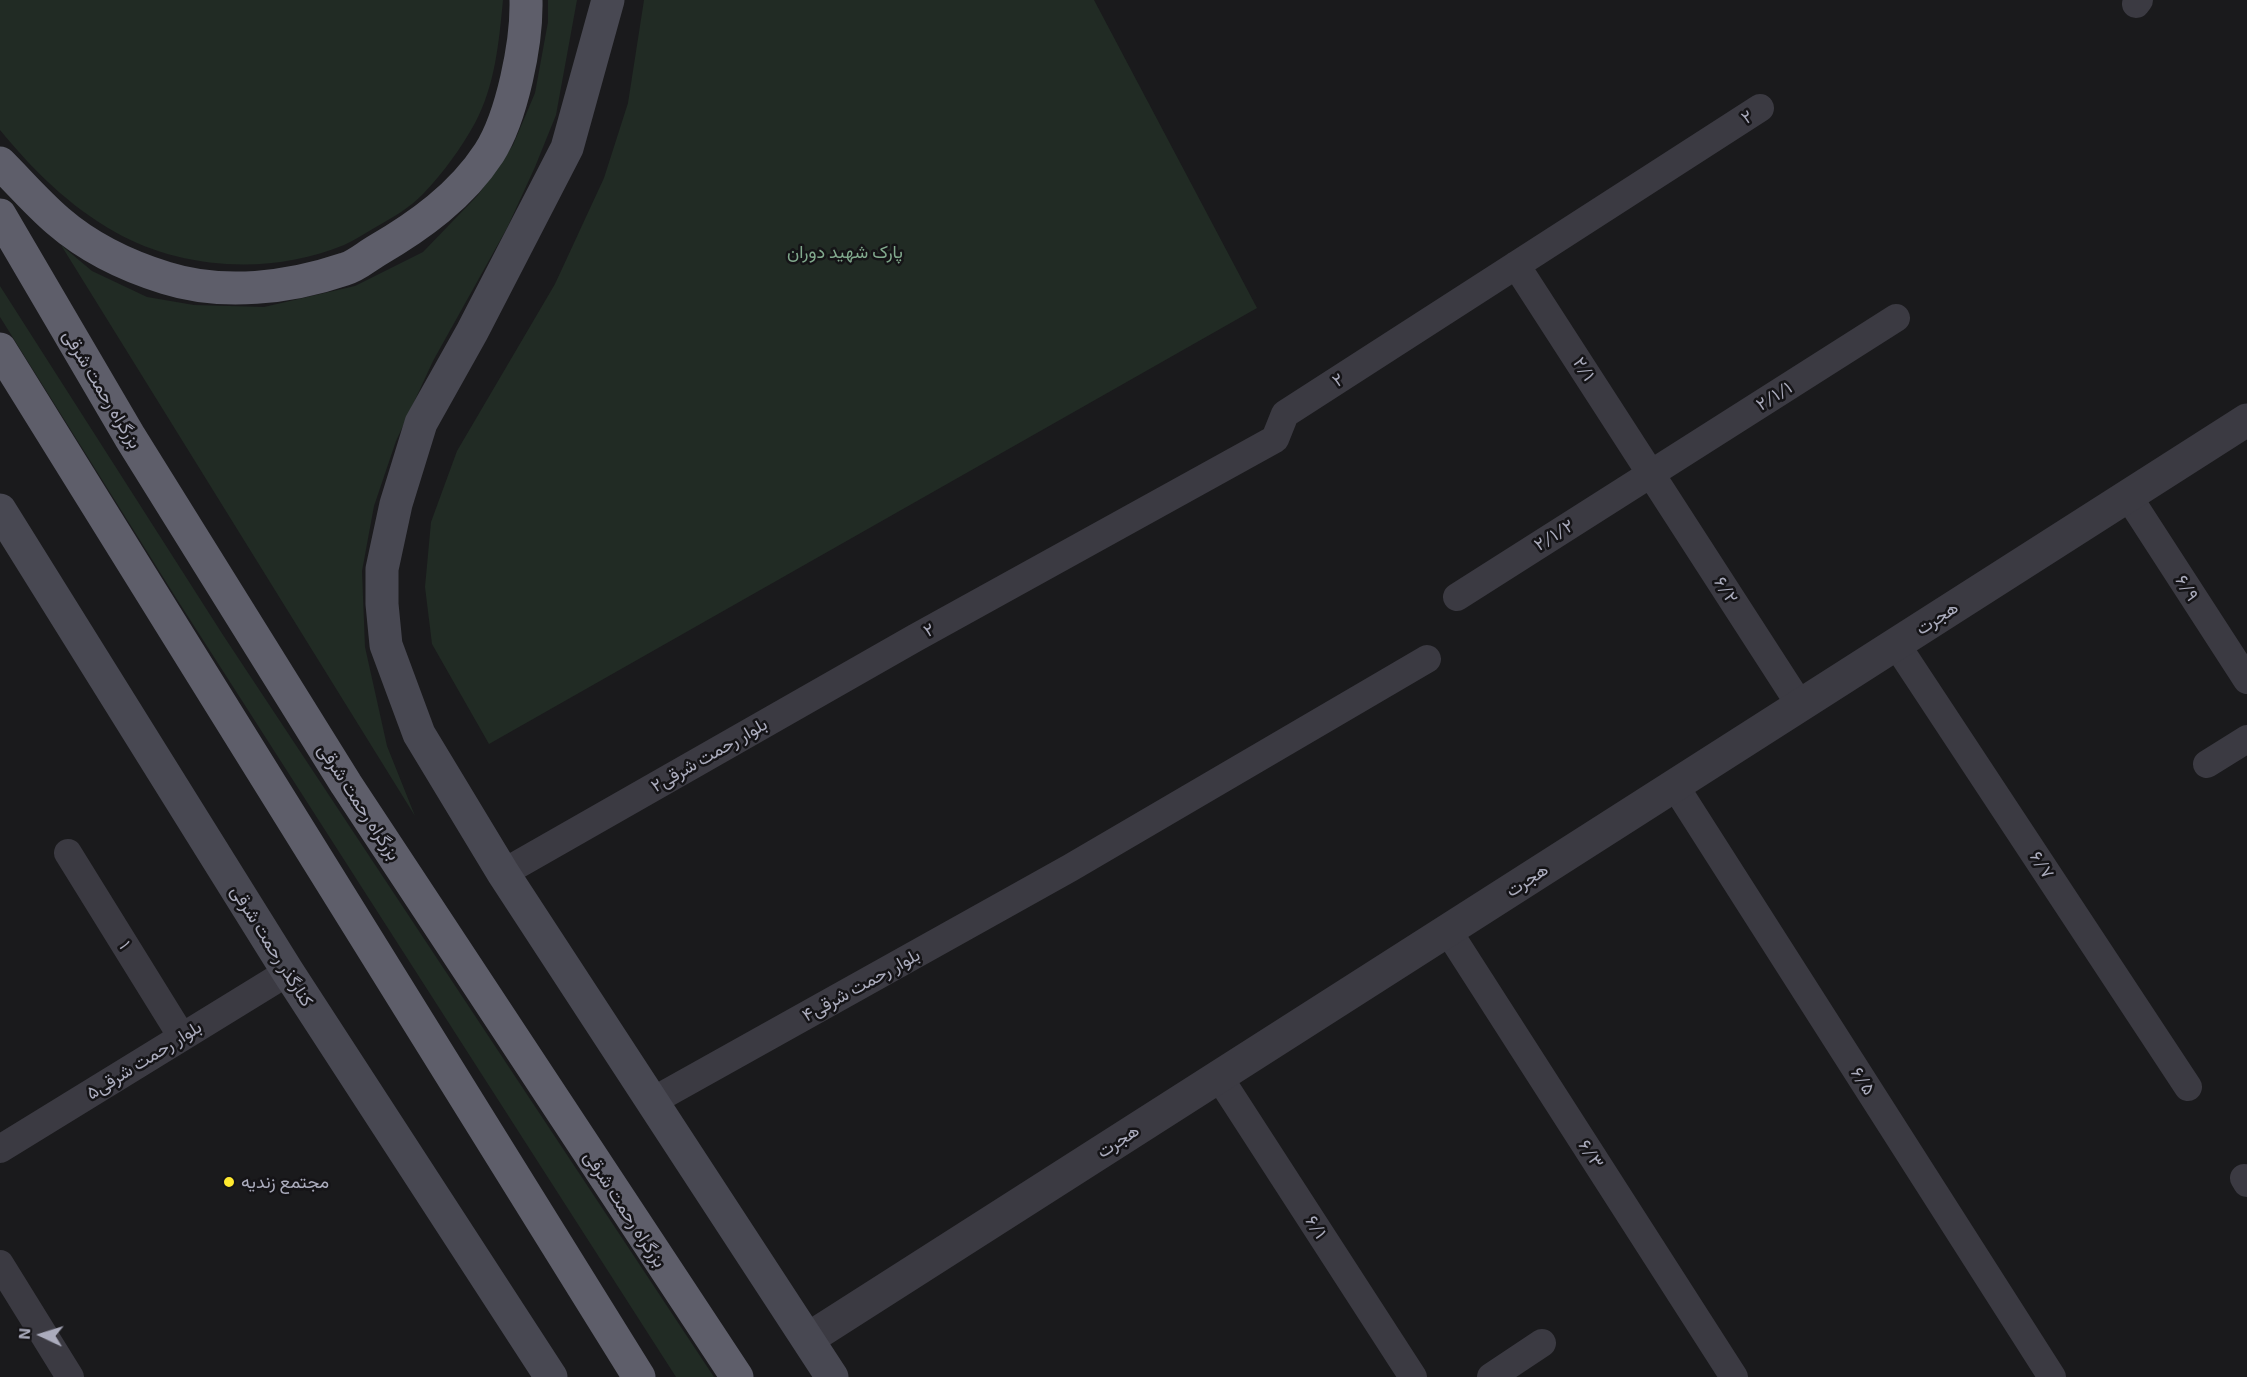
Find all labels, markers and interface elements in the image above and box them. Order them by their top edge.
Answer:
street label: ۲ [1737,105,1757,129]
park label: پارک شهید دوران [787,241,903,263]
street label: بزرگراه رحمت شرقی [58,326,146,452]
street label: ۲/۱ [1568,353,1600,385]
street label: ۲ [1328,368,1348,392]
street label: ۲/۱/۱ [1752,377,1796,415]
street label: ۲/۱/۲ [1530,515,1578,555]
street label: ۶/۹ [2171,571,2203,605]
street label: ۶/۲ [1709,573,1743,607]
street label: هجرت [1912,596,1962,640]
street label: ۲ [920,618,938,642]
street label: بلوار رحمت شرقی۲ [647,713,771,797]
street label: بزرگراه رحمت شرقی [313,740,405,864]
street label: ۶/۷ [2025,847,2059,883]
street label: هجرت [1502,858,1552,902]
street label: کنارگذر رحمت شرقی [226,881,318,1011]
street label: ۱ [114,937,136,953]
street label: بلوار رحمت شرقی۴ [798,944,924,1026]
street label: ۵بلوار رحمت شرقی [82,1016,206,1104]
street label: ۶/۵ [1846,1063,1880,1099]
street label: هجرت [1093,1119,1143,1163]
street label: ۶/۳ [1574,1136,1608,1172]
street label: بزرگراه رحمت شرقی [579,1147,671,1271]
place label: مجتمع زندیه [241,1171,329,1193]
marker: مجتمع زندیه [222,1175,236,1189]
street label: ۶/۱ [1301,1211,1331,1243]
north arrow [12,1305,72,1365]
text: N [14,1327,33,1340]

